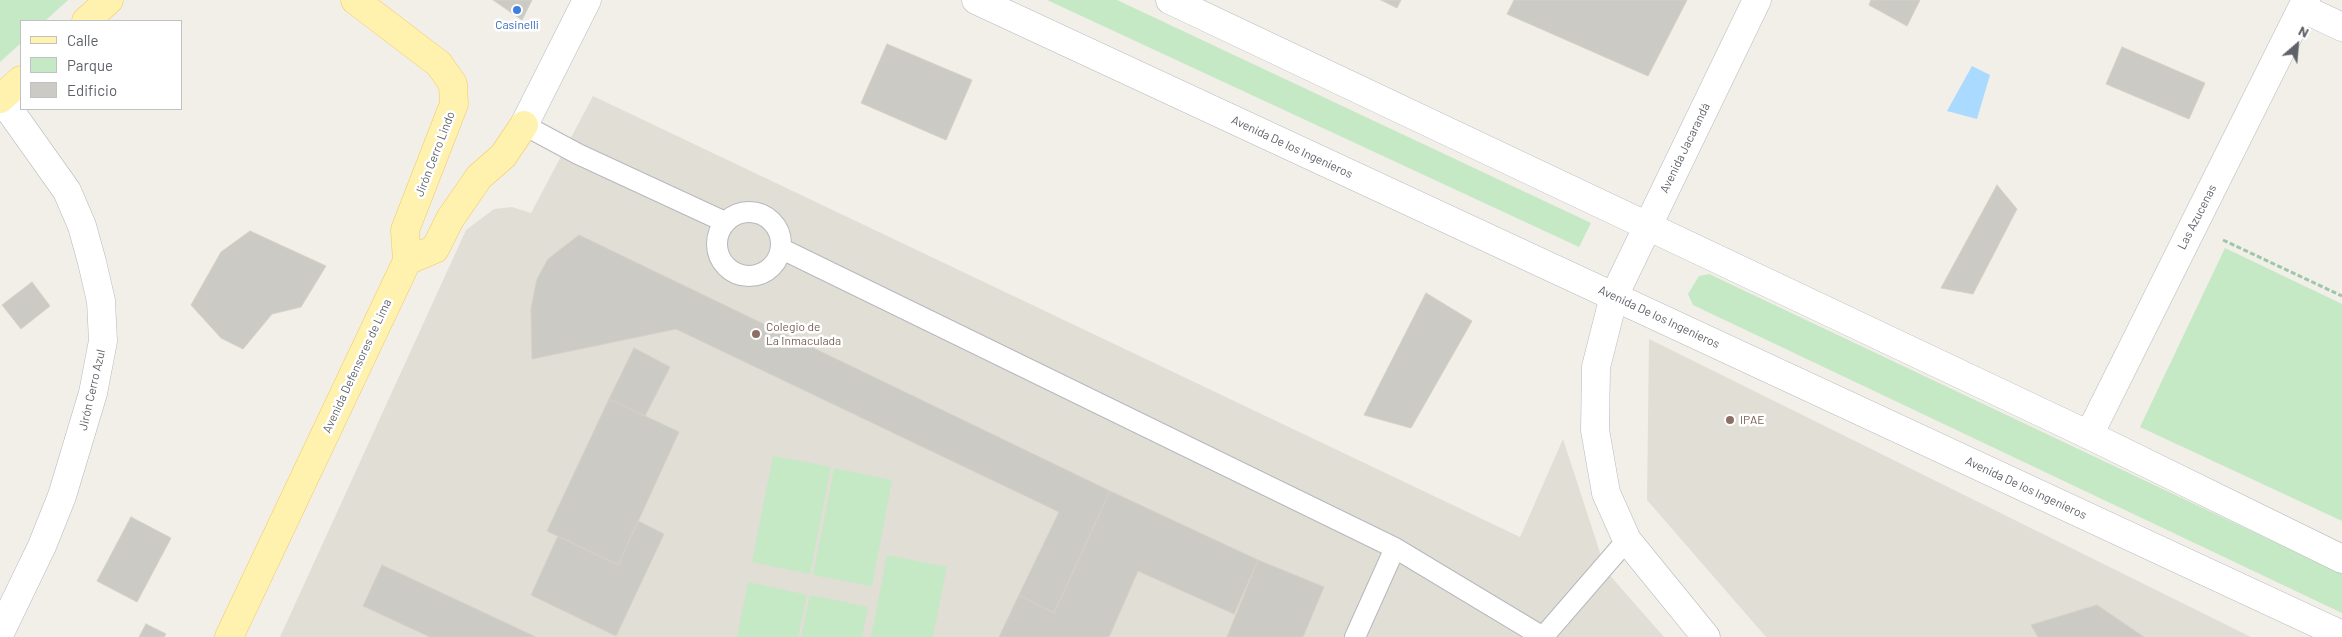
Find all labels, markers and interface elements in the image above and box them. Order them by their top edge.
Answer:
marker: Casinelli [511,4,523,16]
place label: Casinelli [495,18,539,32]
legend [20,20,182,110]
north arrow [2272,20,2322,70]
text: N [2296,22,2312,41]
text: Calle [67,31,99,49]
text: Parque [67,56,113,74]
text: Edificio [67,81,117,99]
street label: Avenida Jacarandá [1657,101,1713,195]
street label: Jirón Cerro Lindo [412,109,458,199]
street label: Avenida De los Ingenieros [1229,113,1355,181]
street label: Las Azucenas [2174,182,2220,252]
street label: Avenida De los Ingenieros [1596,283,1722,351]
street label: Avenida Defensores de Lima [320,297,394,435]
place label: Colegio de La Inmaculada [766,320,841,348]
marker: Colegio de La Inmaculada [750,328,762,340]
street label: Jirón Cerro Azul [76,348,108,432]
place label: IPAE [1740,413,1764,427]
marker: IPAE [1724,414,1736,426]
street label: Avenida De los Ingenieros [1963,454,2089,522]

